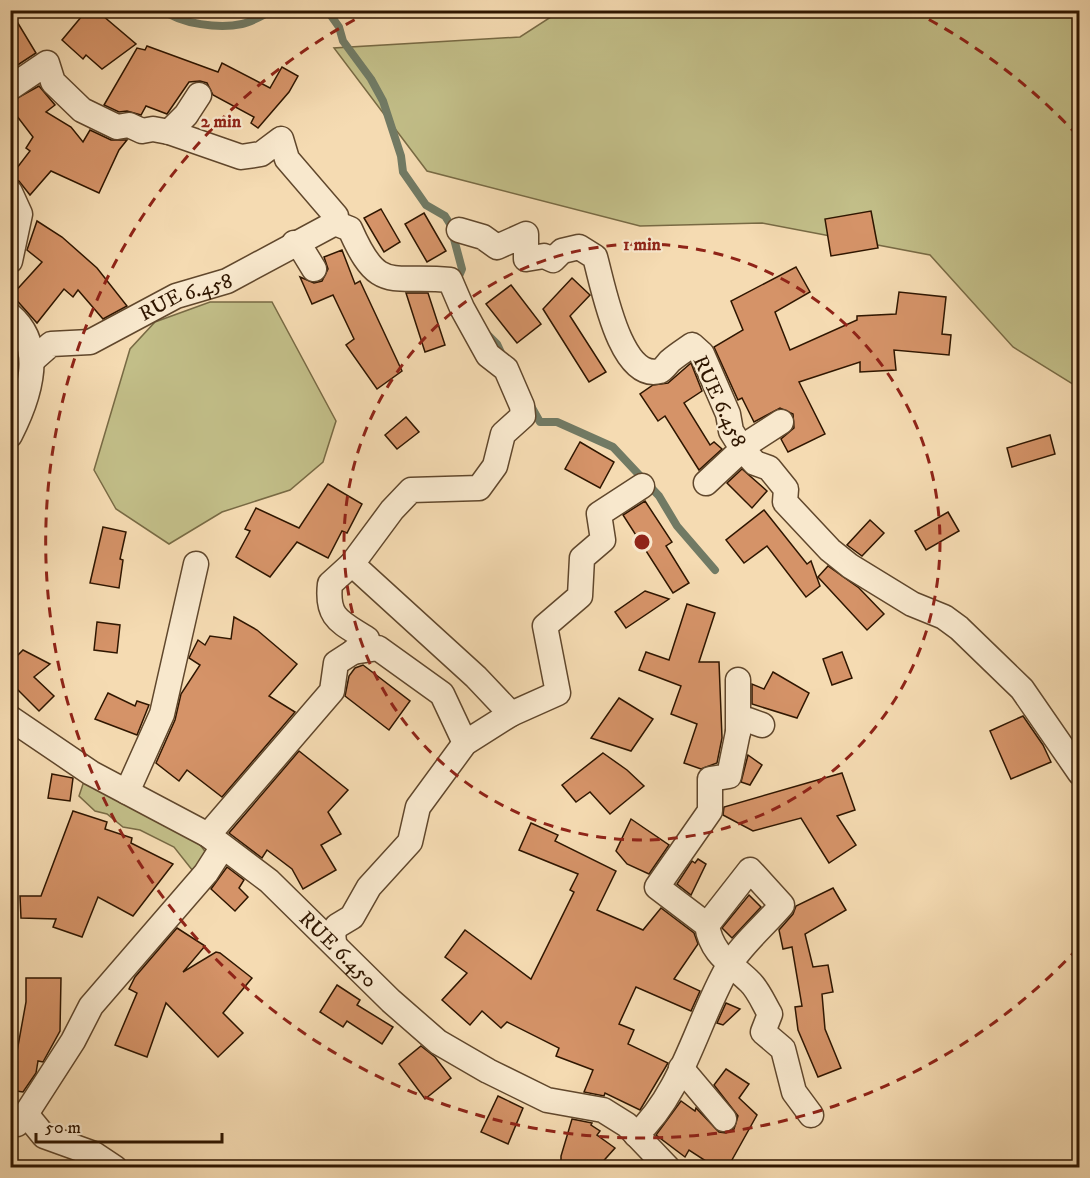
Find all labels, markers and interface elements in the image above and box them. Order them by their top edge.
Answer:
text: 2 min [201,111,242,133]
text: 1 min [623,234,662,256]
street label: RUE 6.458 [135,268,235,327]
street label: RUE 6.458 [687,351,752,451]
centre of rings [632,532,652,552]
street label: RUE 6.450 [293,906,382,994]
scale bar [36,1106,222,1144]
text: 50 m [45,1117,81,1139]

